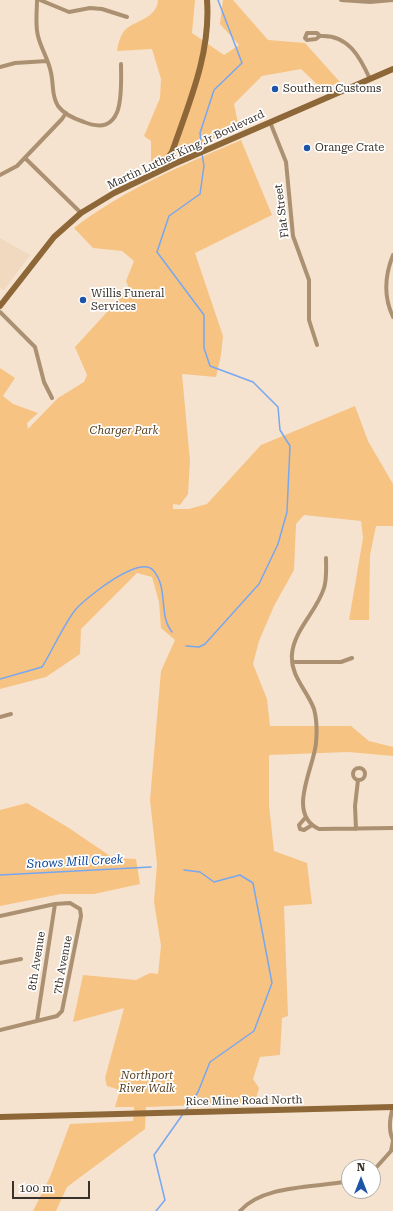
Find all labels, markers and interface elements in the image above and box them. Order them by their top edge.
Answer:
place label: Southern Customs [283,82,381,96]
marker: Southern Customs [270,84,280,94]
street label: Martin Luther King Jr Boulevard [105,108,267,192]
place label: Orange Crate [315,141,384,155]
marker: Orange Crate [302,143,312,153]
street label: Flat Street [272,183,292,239]
place label: Willis Funeral Services [91,287,164,313]
marker: Willis Funeral Services [78,295,88,305]
park label: Charger Park [90,424,158,438]
water label: Snows Mill Creek [26,852,124,872]
street label: 8th Avenue [26,931,48,991]
street label: 7th Avenue [51,934,75,996]
park label: Northport River Walk [119,1069,175,1095]
street label: Rice Mine Road North [185,1093,303,1109]
north arrow [341,1159,381,1199]
text: N [357,1161,365,1174]
scale bar [14,1173,92,1199]
text: 100 m [19,1181,53,1195]

